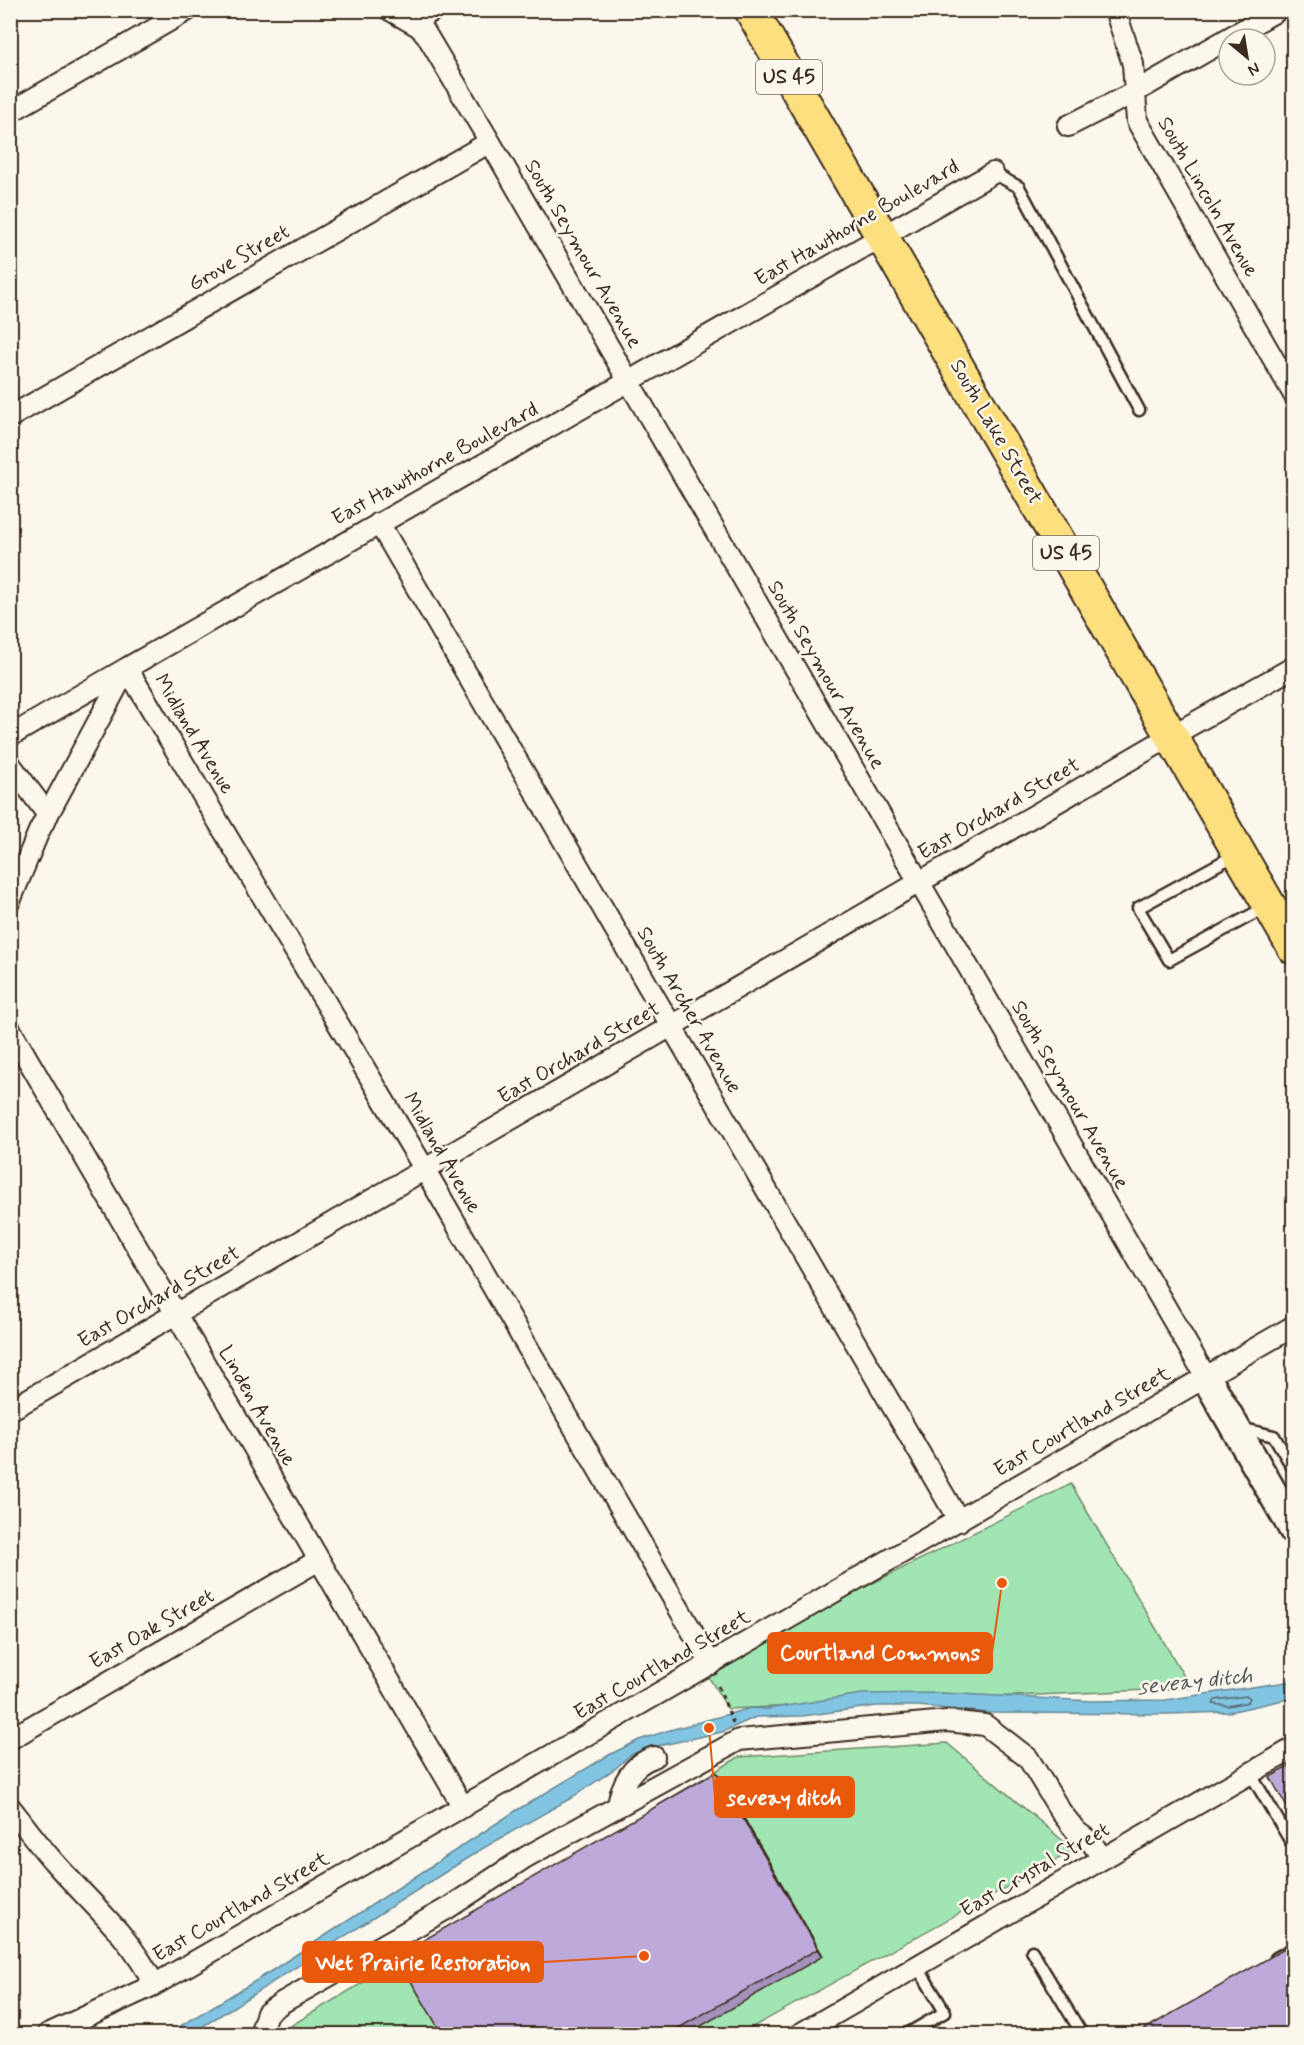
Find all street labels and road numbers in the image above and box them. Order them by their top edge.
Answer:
road number: US 45 [756,60,822,94]
street label: South Lincoln Avenue [1151,112,1265,282]
street label: East Hawthorne Boulevard [750,153,964,293]
street label: South Seymour Avenue [517,154,649,354]
street label: Grove Street [183,218,295,298]
street label: South Lake Street [943,354,1049,510]
street label: East Hawthorne Boulevard [327,396,543,532]
road number: US 45 [1033,536,1099,570]
street label: South Seymour Avenue [760,575,892,775]
street label: Midland Avenue [147,669,241,799]
street label: East Orchard Street [913,751,1085,867]
street label: South Archer Avenue [630,922,748,1098]
street label: East Orchard Street [493,995,665,1111]
street label: South Seymour Avenue [1004,995,1136,1195]
street label: Midland Avenue [396,1087,488,1219]
street label: East Orchard Street [73,1239,245,1355]
street label: Linden Avenue [211,1341,303,1471]
street label: East Courtland Street [989,1360,1176,1484]
street label: East Oak Street [84,1582,220,1676]
street label: East Courtland Street [569,1603,756,1727]
street label: East Crystal Street [955,1816,1115,1924]
street label: East Courtland Street [148,1845,335,1969]

